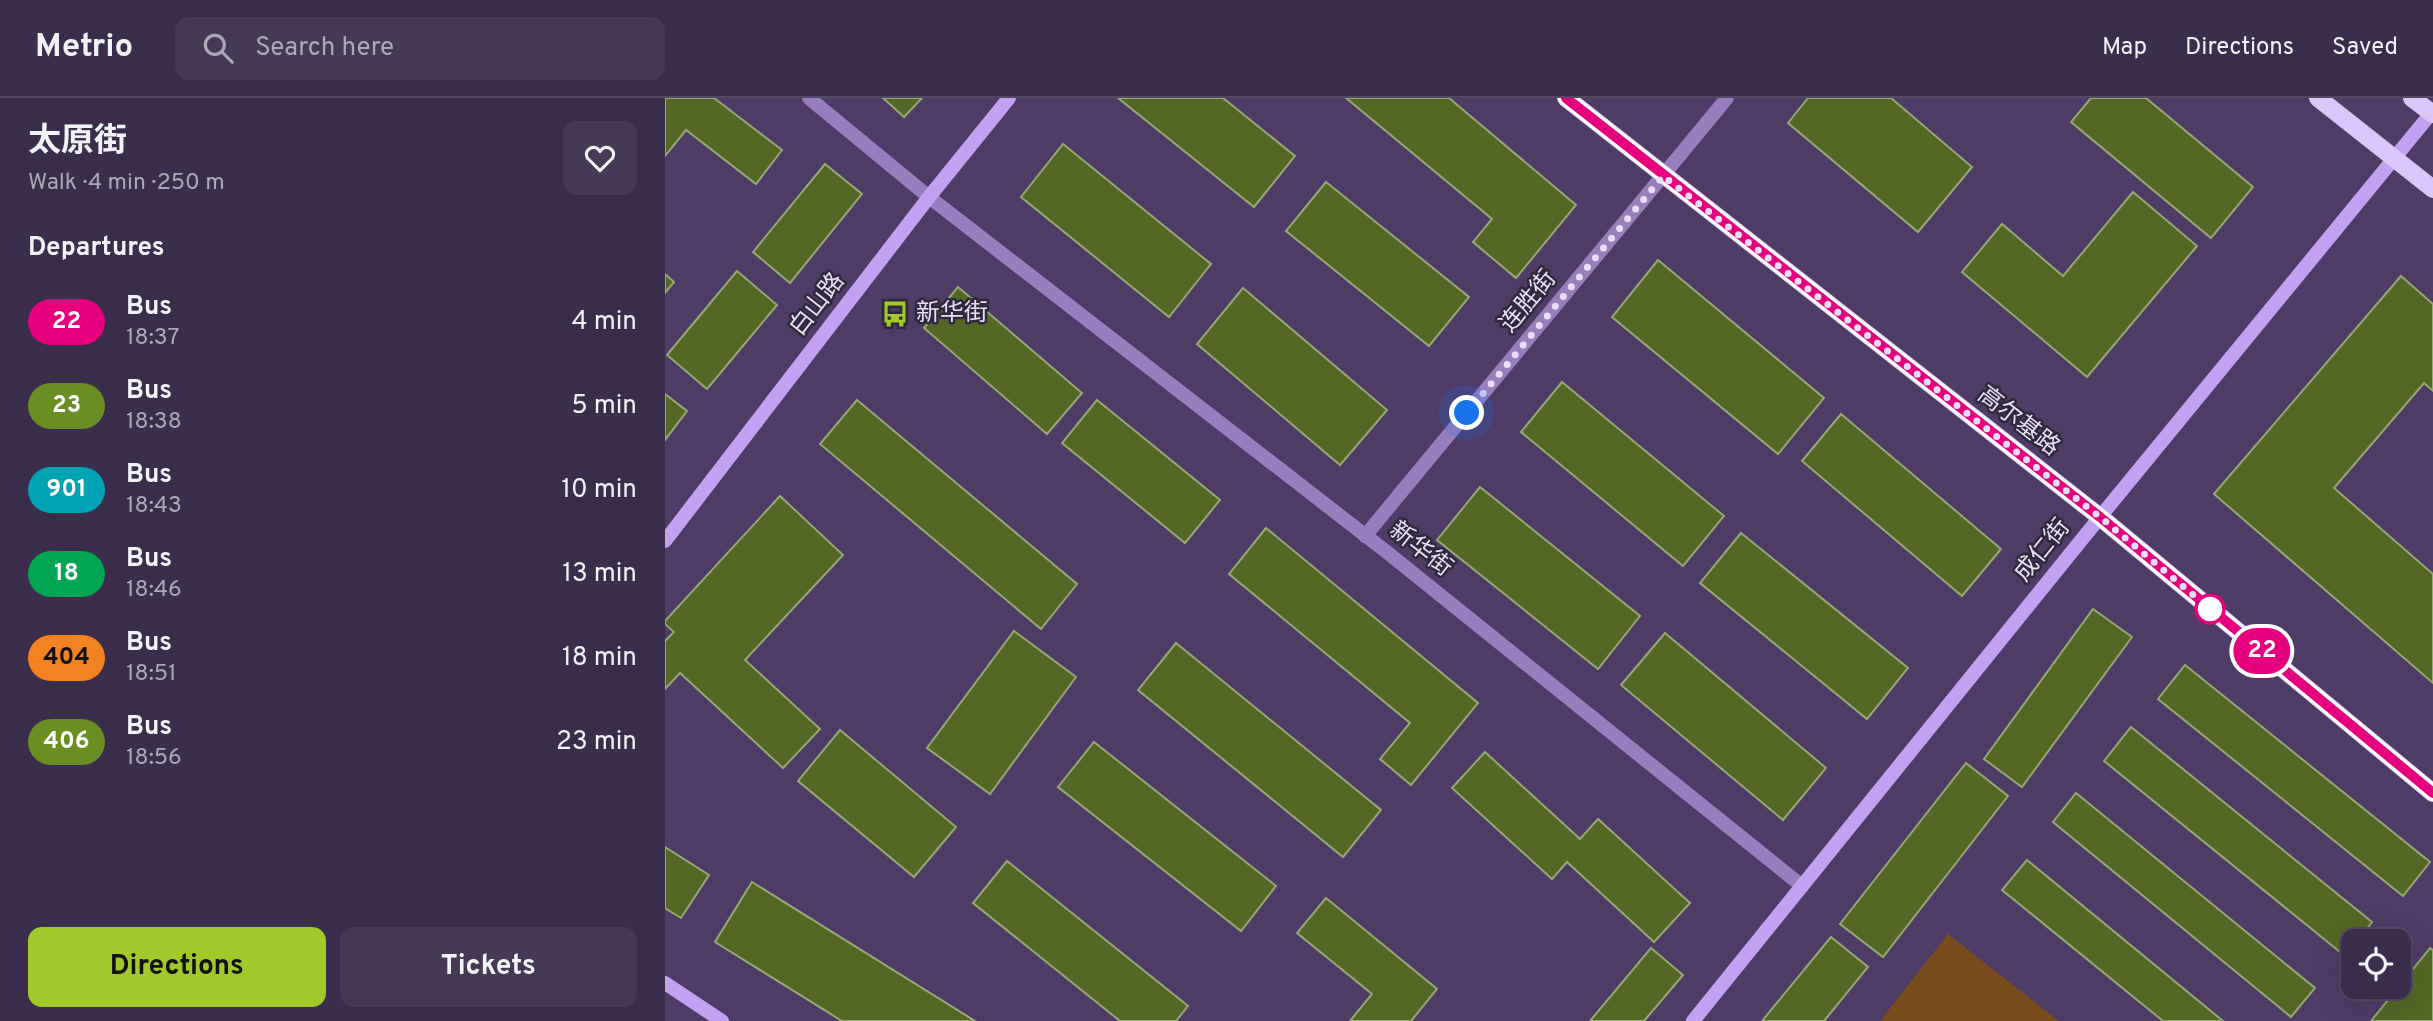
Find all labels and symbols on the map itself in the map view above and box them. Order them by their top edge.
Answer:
street label: 连胜街 [1494,265,1564,339]
street label: 白山路 [784,267,852,343]
bus stop icon: 新华街 [880,299,910,329]
place label: 新华街 [916,299,988,329]
street label: 高尔基路 [1971,381,2065,463]
your location [1449,395,1484,430]
street label: 成仁街 [2009,514,2077,588]
street label: 新华街 [1382,516,1458,584]
unlabelled marker [2195,594,2225,624]
line badge: 22 [2231,628,2293,674]

